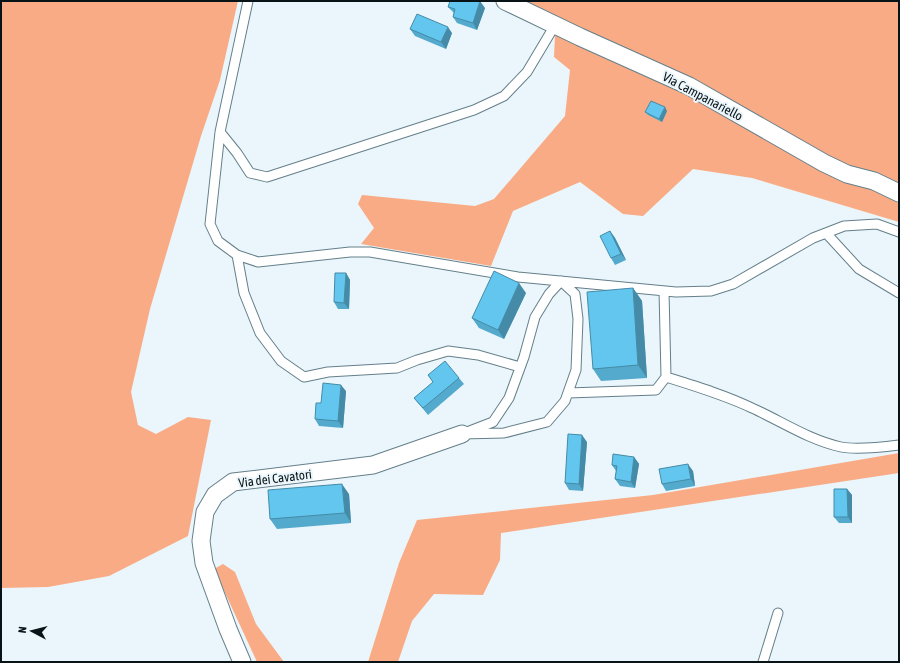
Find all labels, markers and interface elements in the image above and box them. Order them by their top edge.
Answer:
street label: Via Campanariello [660,69,745,124]
street label: Via dei Cavatori [238,467,313,490]
north arrow [12,611,52,651]
text: N [16,626,28,634]

